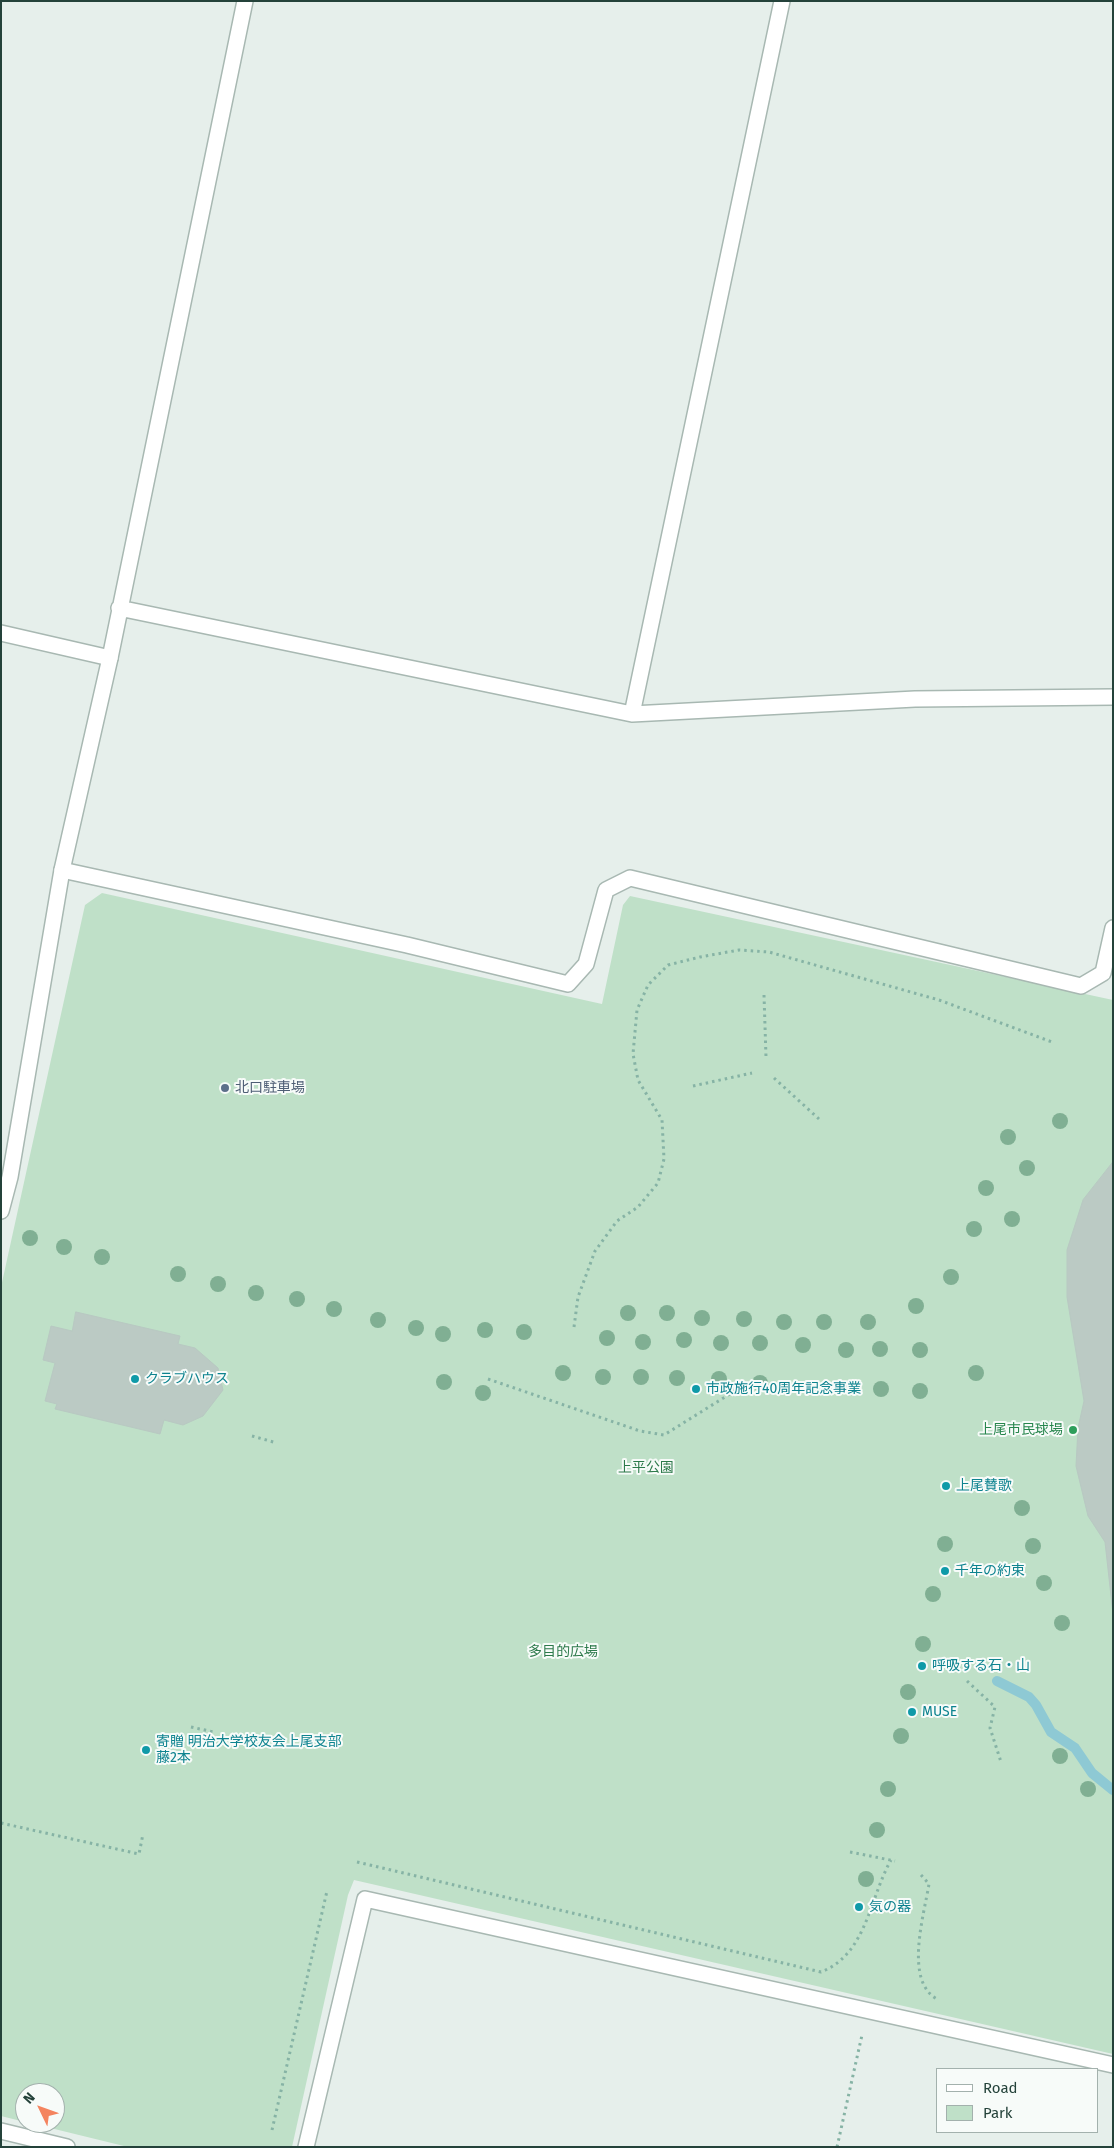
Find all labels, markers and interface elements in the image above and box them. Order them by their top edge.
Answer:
place label: 北口駐車場 [235,1080,305,1096]
marker: 北口駐車場 [219,1082,231,1094]
place label: クラブハウス [145,1371,229,1387]
marker: クラブハウス [129,1373,141,1385]
place label: 市政施行40周年記念事業 [706,1381,861,1397]
marker: 市政施行40周年記念事業 [690,1383,702,1395]
place label: 上尾市民球場 [979,1422,1063,1438]
marker: 上尾市民球場 [1067,1424,1079,1436]
park label: 上平公園 [618,1460,674,1476]
place label: 上尾賛歌 [956,1478,1012,1494]
marker: 上尾賛歌 [940,1480,952,1492]
place label: 千年の約束 [955,1563,1025,1579]
marker: 千年の約束 [939,1565,951,1577]
park label: 多目的広場 [528,1644,598,1660]
place label: 呼吸する石・山 [932,1658,1030,1674]
marker: 呼吸する石・山 [916,1660,928,1672]
place label: MUSE [922,1704,957,1720]
marker: MUSE [906,1706,918,1718]
place label: 寄贈 明治大学校友会上尾支部 藤2本 [156,1734,342,1766]
marker: 寄贈 明治大学校友会上尾支部 藤2本 [140,1744,152,1756]
place label: 気の器 [869,1899,911,1915]
marker: 気の器 [853,1901,865,1913]
legend [936,2068,1099,2133]
text: Road [983,2079,1018,2097]
north arrow [15,2083,65,2133]
text: N [20,2089,39,2107]
text: Park [983,2104,1013,2122]

